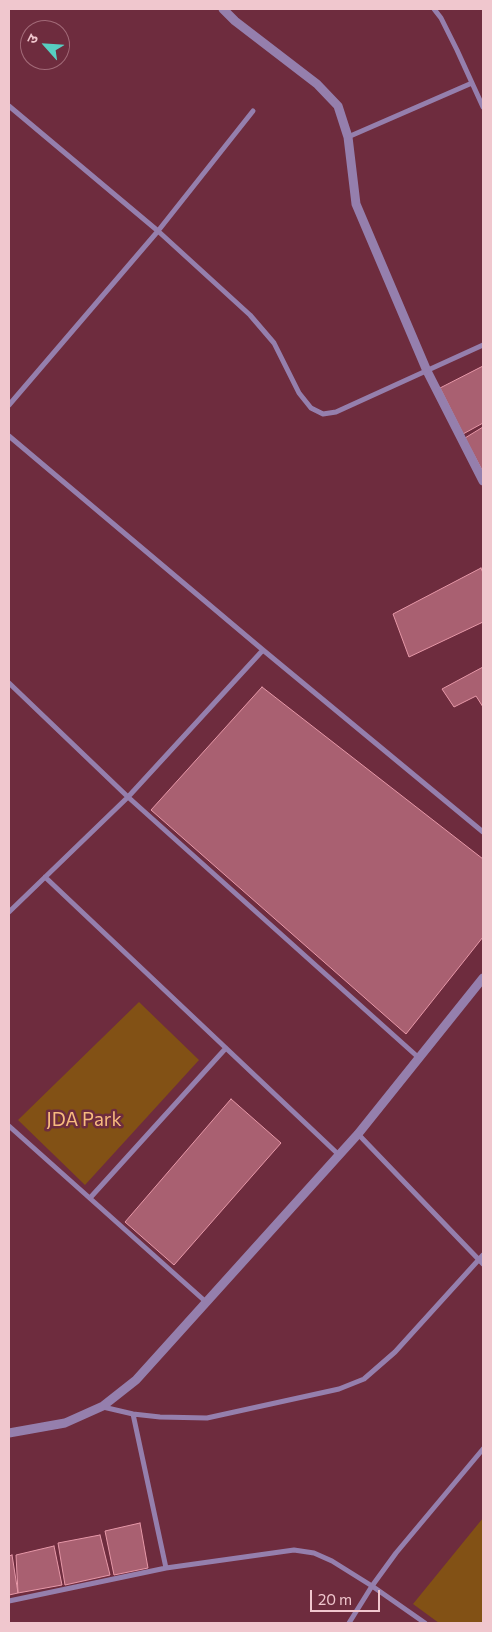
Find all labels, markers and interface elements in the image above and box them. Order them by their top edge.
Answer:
north arrow [20,20,70,70]
text: उ [23,31,41,46]
park label: JDA Park [46,1109,122,1131]
scale bar [312,1580,382,1612]
text: 20 m [318,1590,352,1608]

